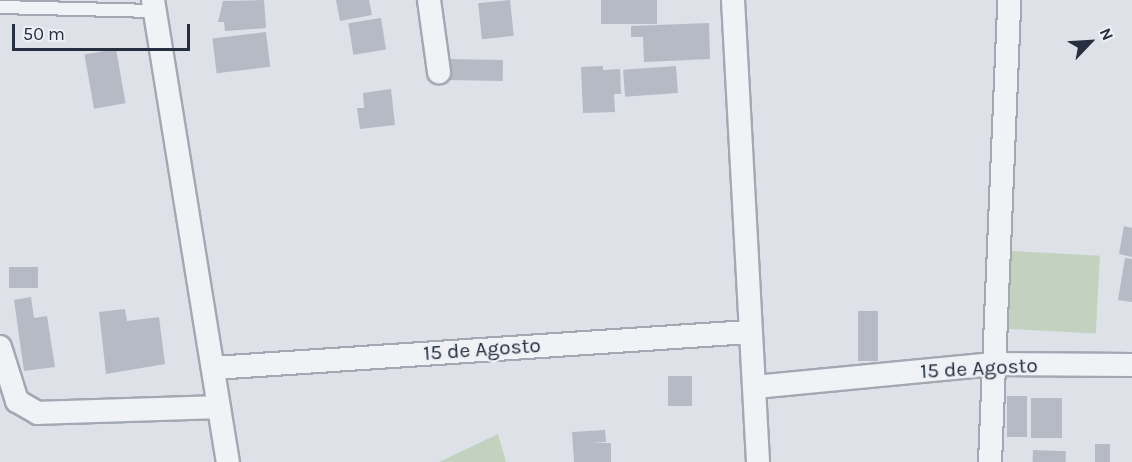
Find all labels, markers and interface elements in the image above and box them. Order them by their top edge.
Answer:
scale bar [15,12,194,50]
north arrow [1060,12,1120,72]
text: 50 m [23,23,65,45]
text: N [1096,25,1118,43]
street label: 15 de Agosto [422,332,542,366]
street label: 15 de Agosto [920,352,1038,384]

